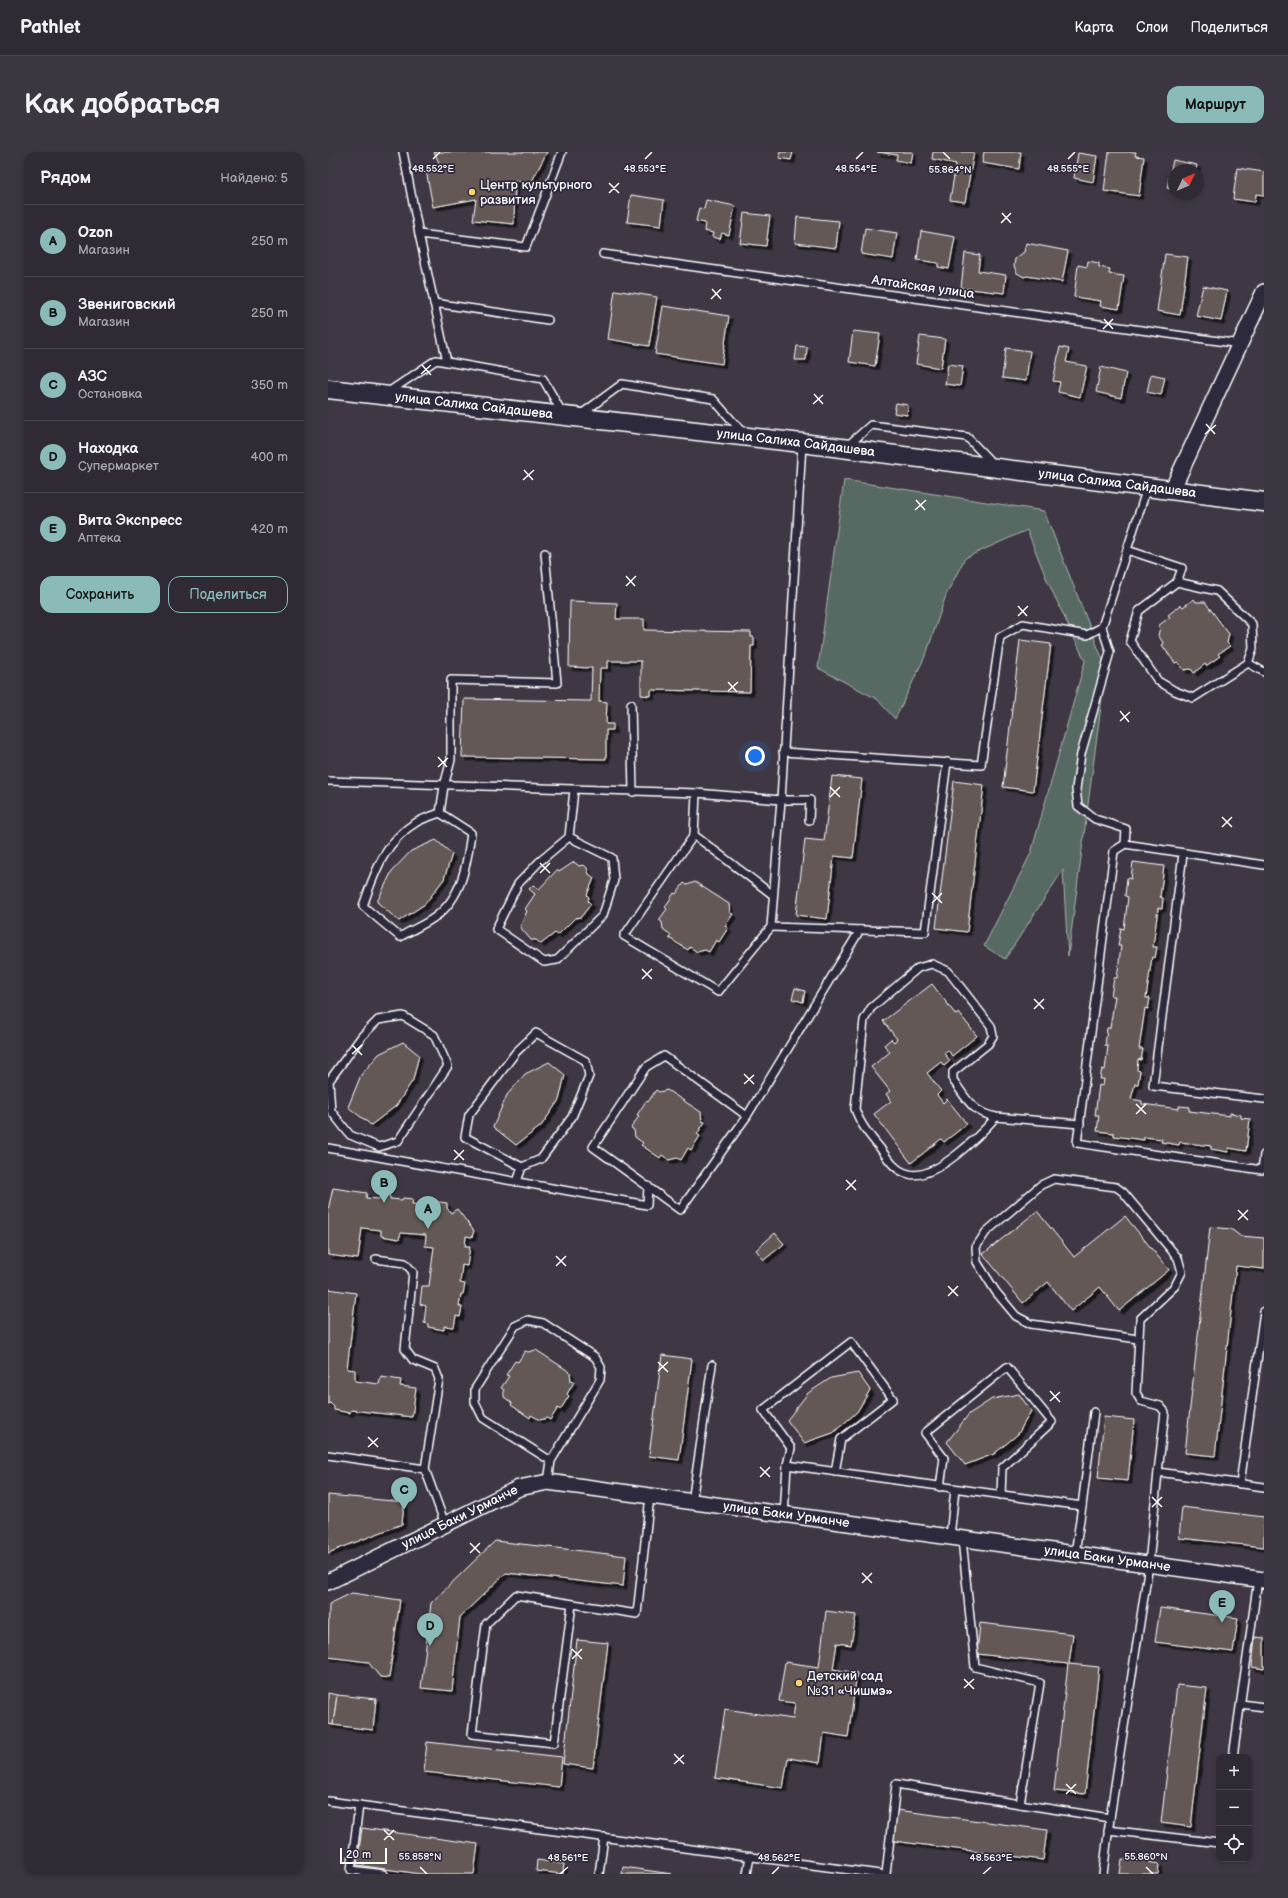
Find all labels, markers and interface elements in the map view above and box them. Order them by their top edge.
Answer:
text: Pathlet [20,16,81,39]
text: Карта [1074,19,1114,36]
text: Слои [1136,19,1168,36]
text: Поделиться [1190,19,1268,36]
button: Маршрут [1167,86,1264,123]
text: Как добраться [24,88,221,121]
text: 48.552°E [412,163,454,175]
text: 48.553°E [624,163,667,175]
text: 48.554°E [835,163,878,175]
text: 48.555°E [1047,163,1089,175]
text: 55.864°N [928,164,972,176]
north arrow [1168,164,1204,200]
text: Рядом [40,168,91,188]
text: Найдено: 5 [220,170,288,186]
place label: Центр культурного развития [480,177,592,208]
marker: Центр культурного развития [467,187,477,197]
text: Ozon [78,223,113,242]
text: A [49,233,57,249]
text: 250 m [251,233,288,249]
text: Магазин [78,242,130,258]
street label: Алтайская улица [870,272,976,302]
text: Звениговский [78,295,176,314]
text: B [48,305,58,321]
text: 250 m [251,305,288,321]
text: Магазин [78,314,130,330]
text: АЗС [78,367,107,386]
text: C [48,377,58,393]
text: 350 m [251,377,288,393]
text: Остановка [78,386,143,402]
street label: улица Салиха Сайдашева [394,389,554,423]
street label: улица Салиха Сайдашева [716,425,876,460]
text: Находка [78,439,138,458]
text: D [48,449,58,465]
text: 400 m [251,449,288,465]
text: Супермаркет [78,458,159,474]
street label: улица Салиха Сайдашева [1038,465,1198,501]
text: Вита Экспресс [78,511,182,530]
text: E [49,521,57,537]
text: 420 m [250,521,288,537]
text: Аптека [78,530,121,546]
button: Сохранить [40,576,160,613]
button: Поделиться [168,576,288,613]
your location [745,746,765,766]
pin: B [371,1170,397,1203]
pin: A [415,1196,441,1229]
pin: C [391,1477,417,1510]
street label: улица Баки Урманче [399,1482,521,1552]
street label: улица Баки Урманче [722,1498,850,1531]
street label: улица Баки Урманче [1043,1542,1171,1575]
pin: E [1209,1590,1235,1623]
pin: D [417,1613,443,1646]
place label: Детский сад №31 «Чишмэ» [807,1668,893,1699]
marker: Детский сад №31 «Чишмэ» [794,1678,804,1688]
map controls [1216,1754,1252,1862]
button: + [1216,1754,1252,1790]
button: − [1216,1790,1252,1826]
button: locate [1216,1826,1252,1862]
scale bar [340,1846,387,1865]
text: 20 m [346,1848,371,1861]
text: 55.858°N [399,1851,441,1863]
text: 55.860°N [1124,1851,1168,1863]
text: 48.561°E [548,1852,589,1864]
text: 48.562°E [758,1852,801,1864]
text: 48.563°E [970,1852,1013,1864]

